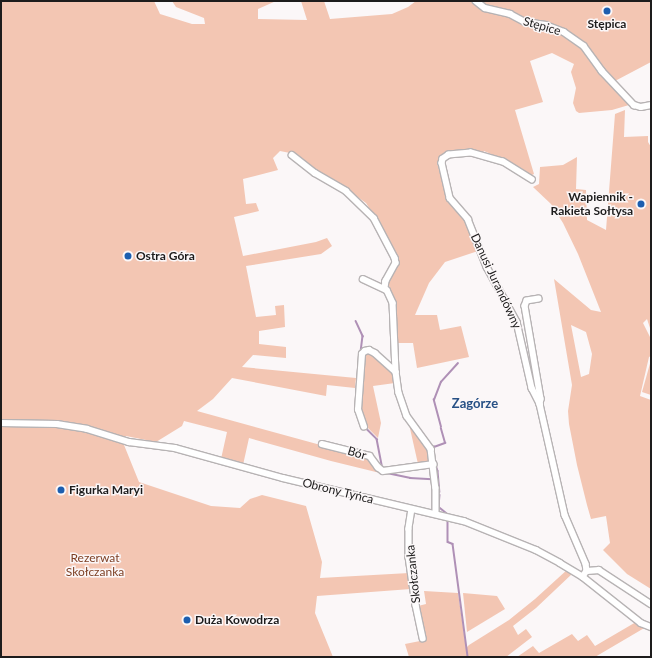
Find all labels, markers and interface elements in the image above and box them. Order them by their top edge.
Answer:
marker: Stępica [602,6,612,16]
street label: Stępice [522,14,562,38]
place label: Stępica [588,17,626,31]
place label: Wapiennik - Rakieta Sołtysa [551,190,633,218]
marker: Wapiennik - Rakieta Sołtysa [636,199,646,209]
street label: Danusi Jurandówny [468,231,524,331]
place label: Ostra Góra [136,249,195,263]
marker: Ostra Góra [123,251,133,261]
district label: Zagórze [452,395,498,411]
street label: Bór [346,443,368,463]
street label: Obrony Tyńca [301,475,375,507]
place label: Figurka Maryi [69,483,143,497]
marker: Figurka Maryi [56,485,66,495]
street label: Skołczanka [403,544,423,604]
park label: Rezerwat Skołczanka [66,551,124,579]
place label: Duża Kowodrza [195,613,279,627]
marker: Duża Kowodrza [182,615,192,625]

